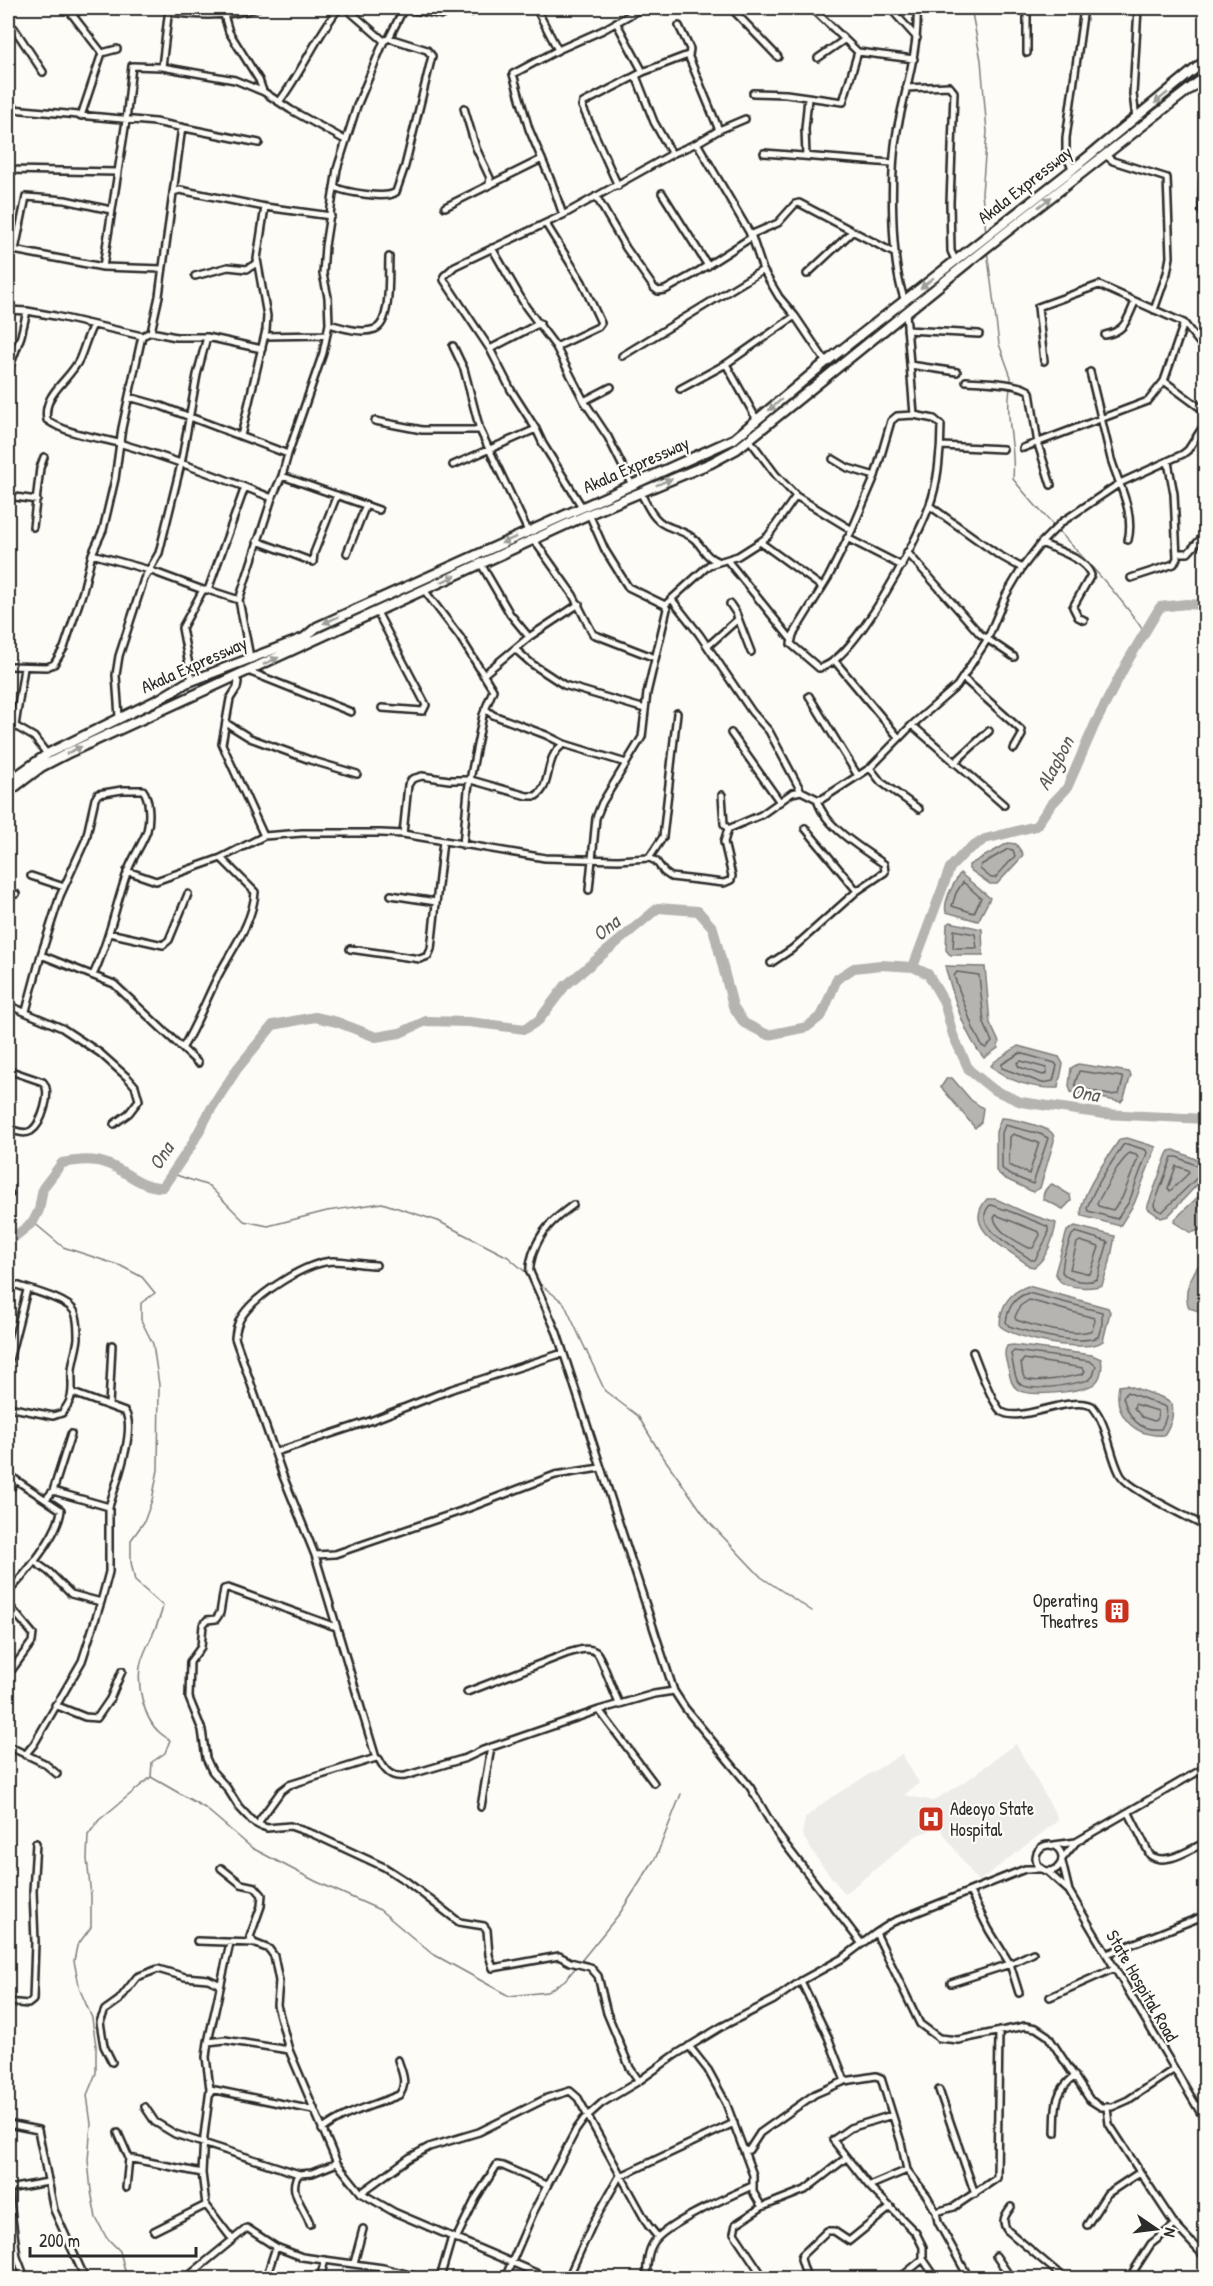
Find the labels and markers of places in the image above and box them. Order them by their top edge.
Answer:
place label: Operating Theatres [1033,1588,1098,1634]
building icon: Operating Theatres [1102,1596,1132,1626]
place label: Adeoyo State Hospital [950,1796,1034,1842]
hospital icon: Adeoyo State Hospital [916,1804,946,1834]

